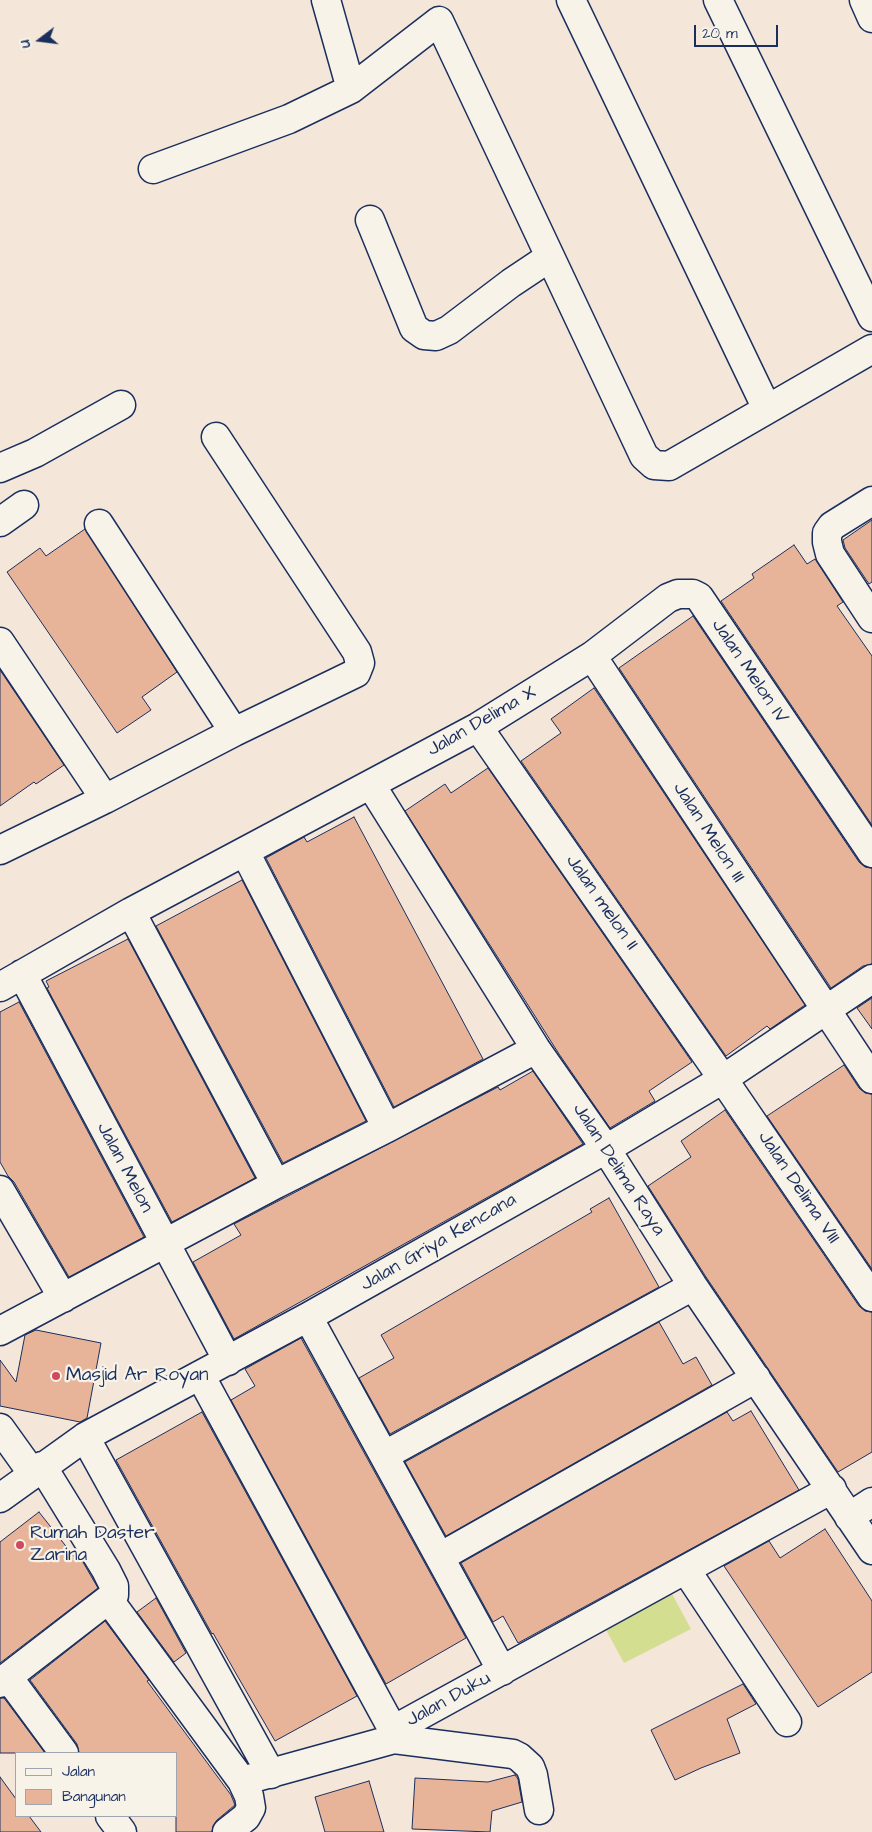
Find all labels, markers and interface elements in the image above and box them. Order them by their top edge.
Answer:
north arrow [15,15,65,65]
scale bar [697,15,781,47]
text: 20 m [702,23,738,44]
text: U [15,37,36,50]
street label: Jalan Melon IV [706,615,792,729]
street label: Jalan Delima X [424,682,540,762]
street label: Jalan Melon III [667,779,749,887]
street label: Jalan melon II [560,851,642,955]
street label: Jalan Delima Raya [567,1099,669,1241]
street label: Jalan Melon [91,1119,157,1217]
street label: Jalan Delima VIII [752,1128,844,1248]
street label: Jalan Griya Kencana [357,1189,521,1297]
place label: Masjid Ar Royan [66,1365,209,1387]
marker: Masjid Ar Royan [50,1370,62,1382]
place label: Rumah Daster Zarina [30,1523,155,1567]
marker: Rumah Daster Zarina [14,1539,26,1551]
street label: Jalan Duku [403,1668,495,1732]
legend [15,1752,178,1817]
text: Jalan [62,1761,95,1782]
text: Bangunan [62,1786,126,1807]

